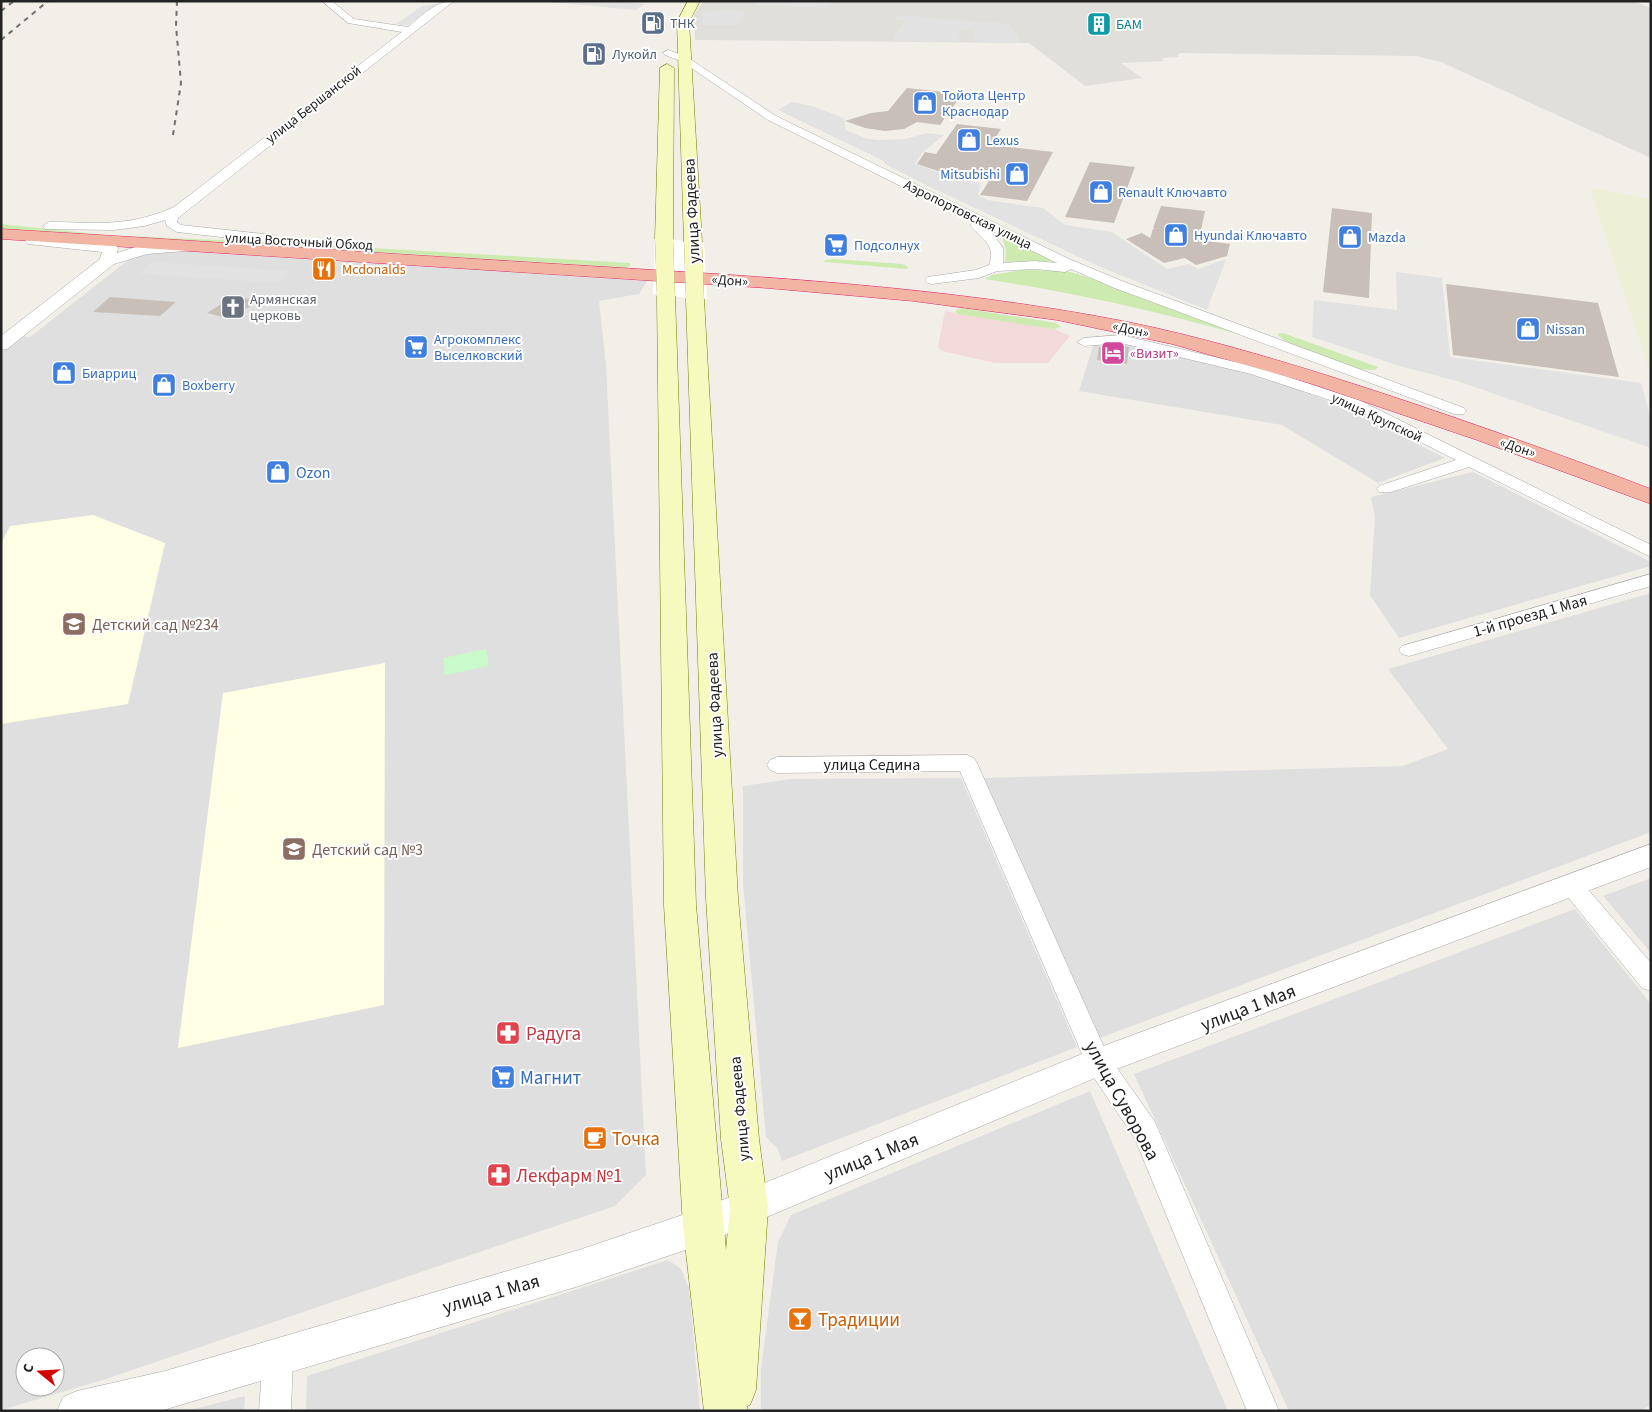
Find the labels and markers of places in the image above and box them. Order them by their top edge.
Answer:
fuel station icon: ТНК [640,10,666,36]
building icon: БАМ [1086,11,1112,37]
place label: ТНК [670,14,696,34]
place label: БАМ [1116,15,1142,35]
fuel station icon: Лукойл [581,41,607,67]
place label: Лукойл [612,45,657,65]
place label: Тойота Центр Краснодар [942,86,1026,122]
shop icon: Тойота Центр Краснодар [912,90,938,116]
shop icon: Lexus [956,127,982,153]
place label: Lexus [986,131,1019,151]
shop icon: Mitsubishi [1004,161,1030,187]
place label: Mitsubishi [940,165,1000,185]
shop icon: Renault Ключавто [1088,179,1114,205]
place label: Renault Ключавто [1118,183,1227,203]
shop icon: Hyundai Ключавто [1163,222,1189,248]
shop icon: Mazda [1337,224,1363,250]
place label: Hyundai Ключавто [1194,226,1307,246]
place label: Mazda [1368,228,1406,248]
supermarket icon: Подсолнух [823,232,849,258]
place label: Подсолнух [854,236,920,256]
restaurant icon: Mcdonalds [311,256,337,282]
place label: Mcdonalds [342,260,406,280]
place label: Армянская церковь [250,290,317,326]
church icon: Армянская церковь [220,294,246,320]
shop icon: Nissan [1515,316,1541,342]
place label: Nissan [1546,320,1585,340]
place label: Агрокомплекс Выселковский [434,330,523,366]
supermarket icon: Агрокомплекс Выселковский [403,334,429,360]
hotel icon: «Визит» [1100,340,1126,366]
place label: «Визит» [1130,344,1179,364]
shop icon: Биарриц [51,360,77,386]
place label: Биарриц [82,364,137,384]
shop icon: Boxberry [151,372,177,398]
place label: Boxberry [182,376,236,396]
shop icon: Ozon [265,459,291,485]
place label: Ozon [296,462,331,484]
school or university icon: Детский сад №234 [61,611,87,637]
place label: Детский сад №234 [92,614,219,636]
school or university icon: Детский сад №3 [281,836,307,862]
place label: Детский сад №3 [312,839,423,861]
pharmacy icon: Радуга [495,1020,521,1046]
place label: Радуга [526,1021,581,1048]
supermarket icon: Магнит [490,1064,516,1090]
place label: Магнит [520,1065,582,1092]
cafe icon: Точка [582,1125,608,1151]
place label: Точка [612,1126,660,1153]
pharmacy icon: Лекфарм №1 [486,1162,512,1188]
place label: Лекфарм №1 [516,1163,623,1190]
bar icon: Традиции [787,1306,813,1332]
place label: Традиции [818,1307,900,1334]

